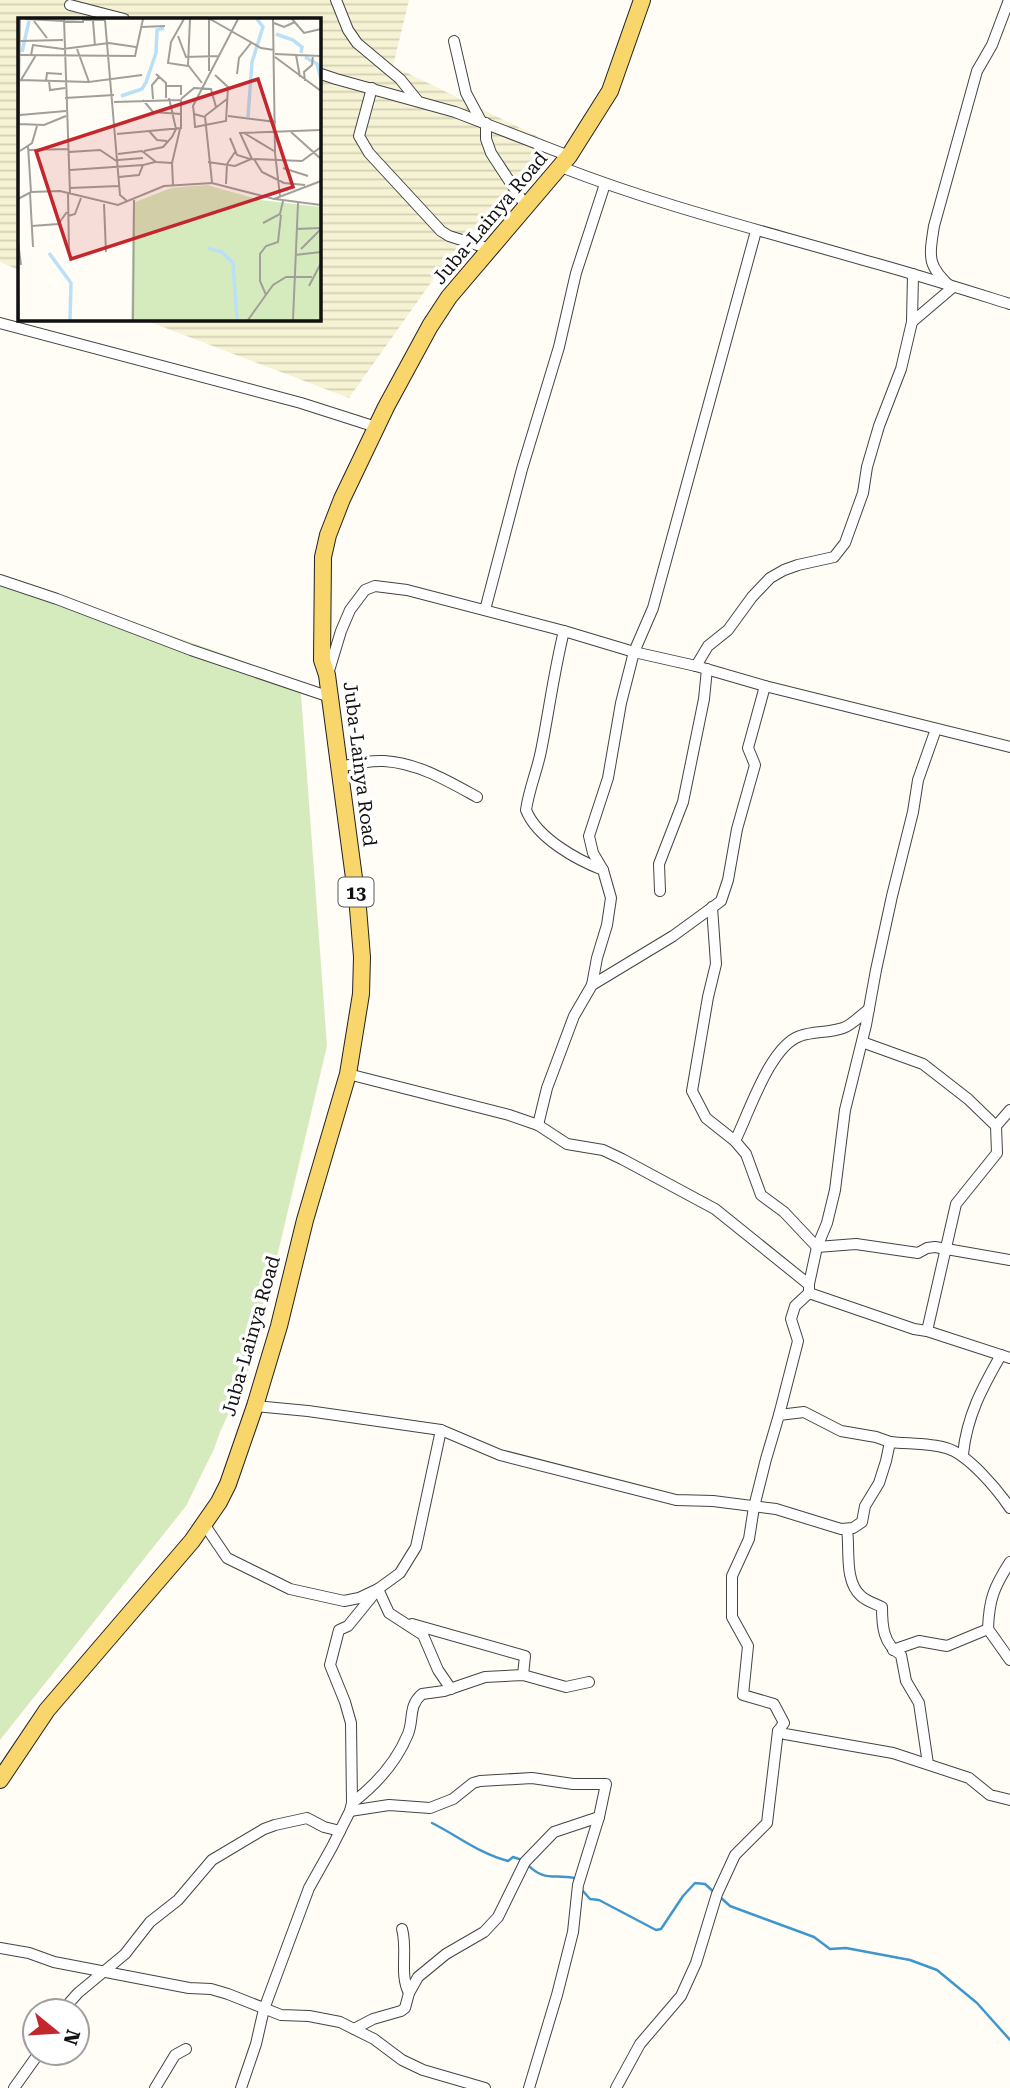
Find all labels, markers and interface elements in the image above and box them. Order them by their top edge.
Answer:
inset map [18,18,320,320]
street label: Juba-Lainya Road [428,147,552,289]
street label: Juba-Lainya Road [338,680,382,848]
road number: 13 [338,878,374,906]
street label: Juba-Lainya Road [217,1253,285,1419]
north arrow [21,1997,91,2067]
text: N [58,2027,85,2048]

